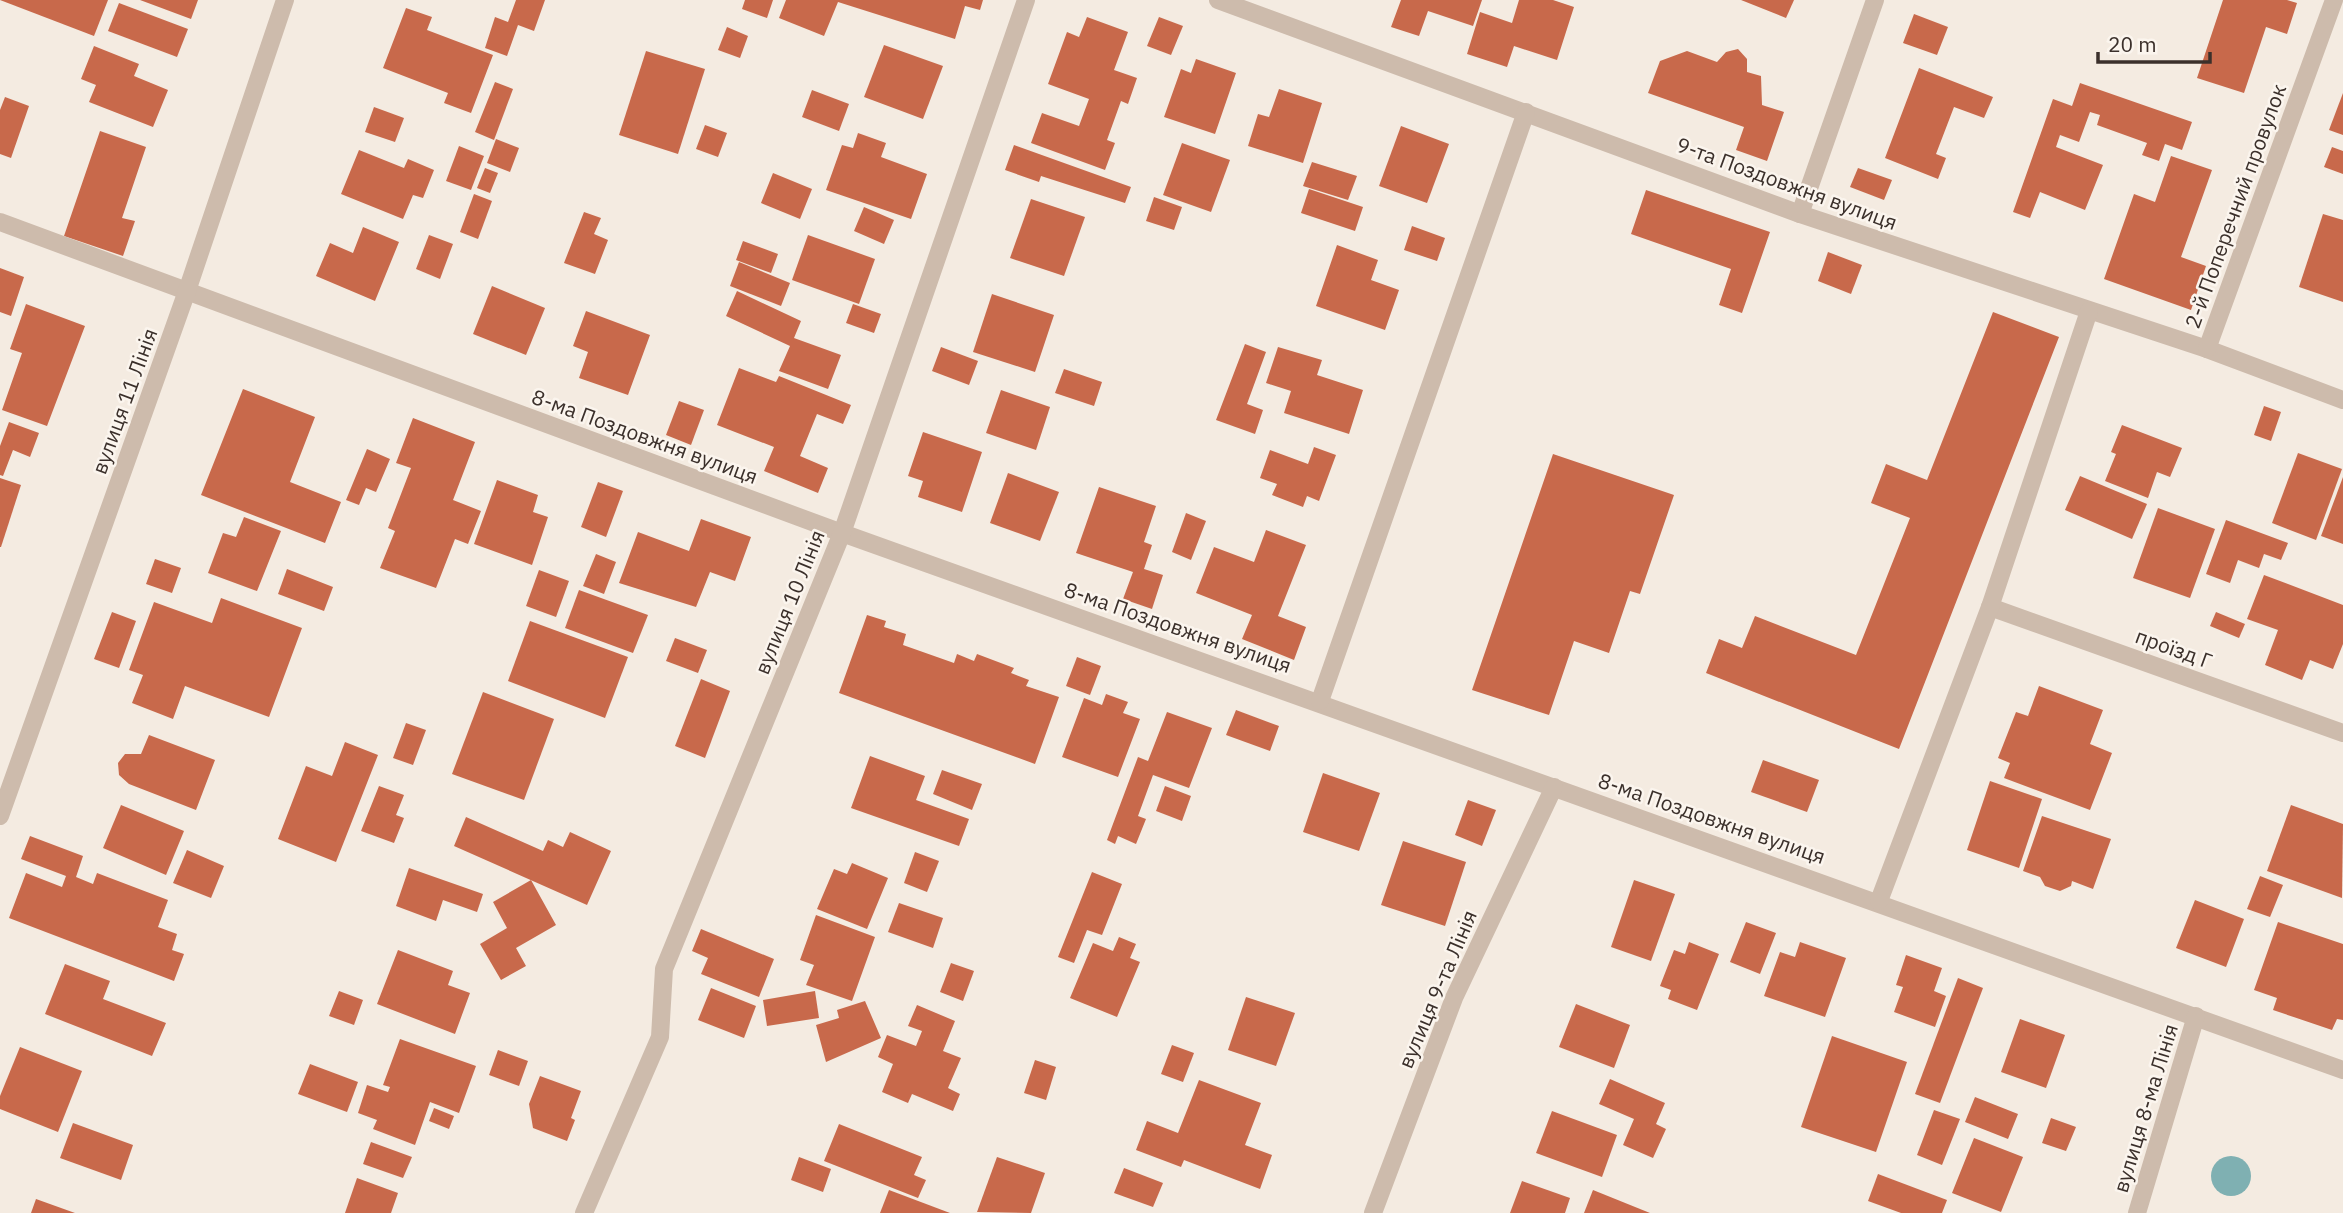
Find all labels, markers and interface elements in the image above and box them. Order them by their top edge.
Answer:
scale bar [2098,21,2210,65]
text: 20 m [2108,30,2157,58]
street label: 2-й Поперечний провулок [2178,80,2292,332]
street label: 9-та Поздовжня вулиця [1673,130,1901,236]
street label: вулиця 11 Лінія [85,324,163,478]
street label: 8-ма Поздовжня вулиця [528,382,762,490]
street label: вулиця 10 Лінія [747,526,831,678]
street label: 8-ма Поздовжня вулиця [1061,575,1295,679]
street label: проїзд Г [2132,621,2216,675]
street label: 8-ма Поздовжня вулиця [1595,766,1829,870]
street label: вулиця 9-та Лінія [1391,906,1483,1072]
street label: вулиця 8-ма Лінія [2106,1020,2184,1196]

